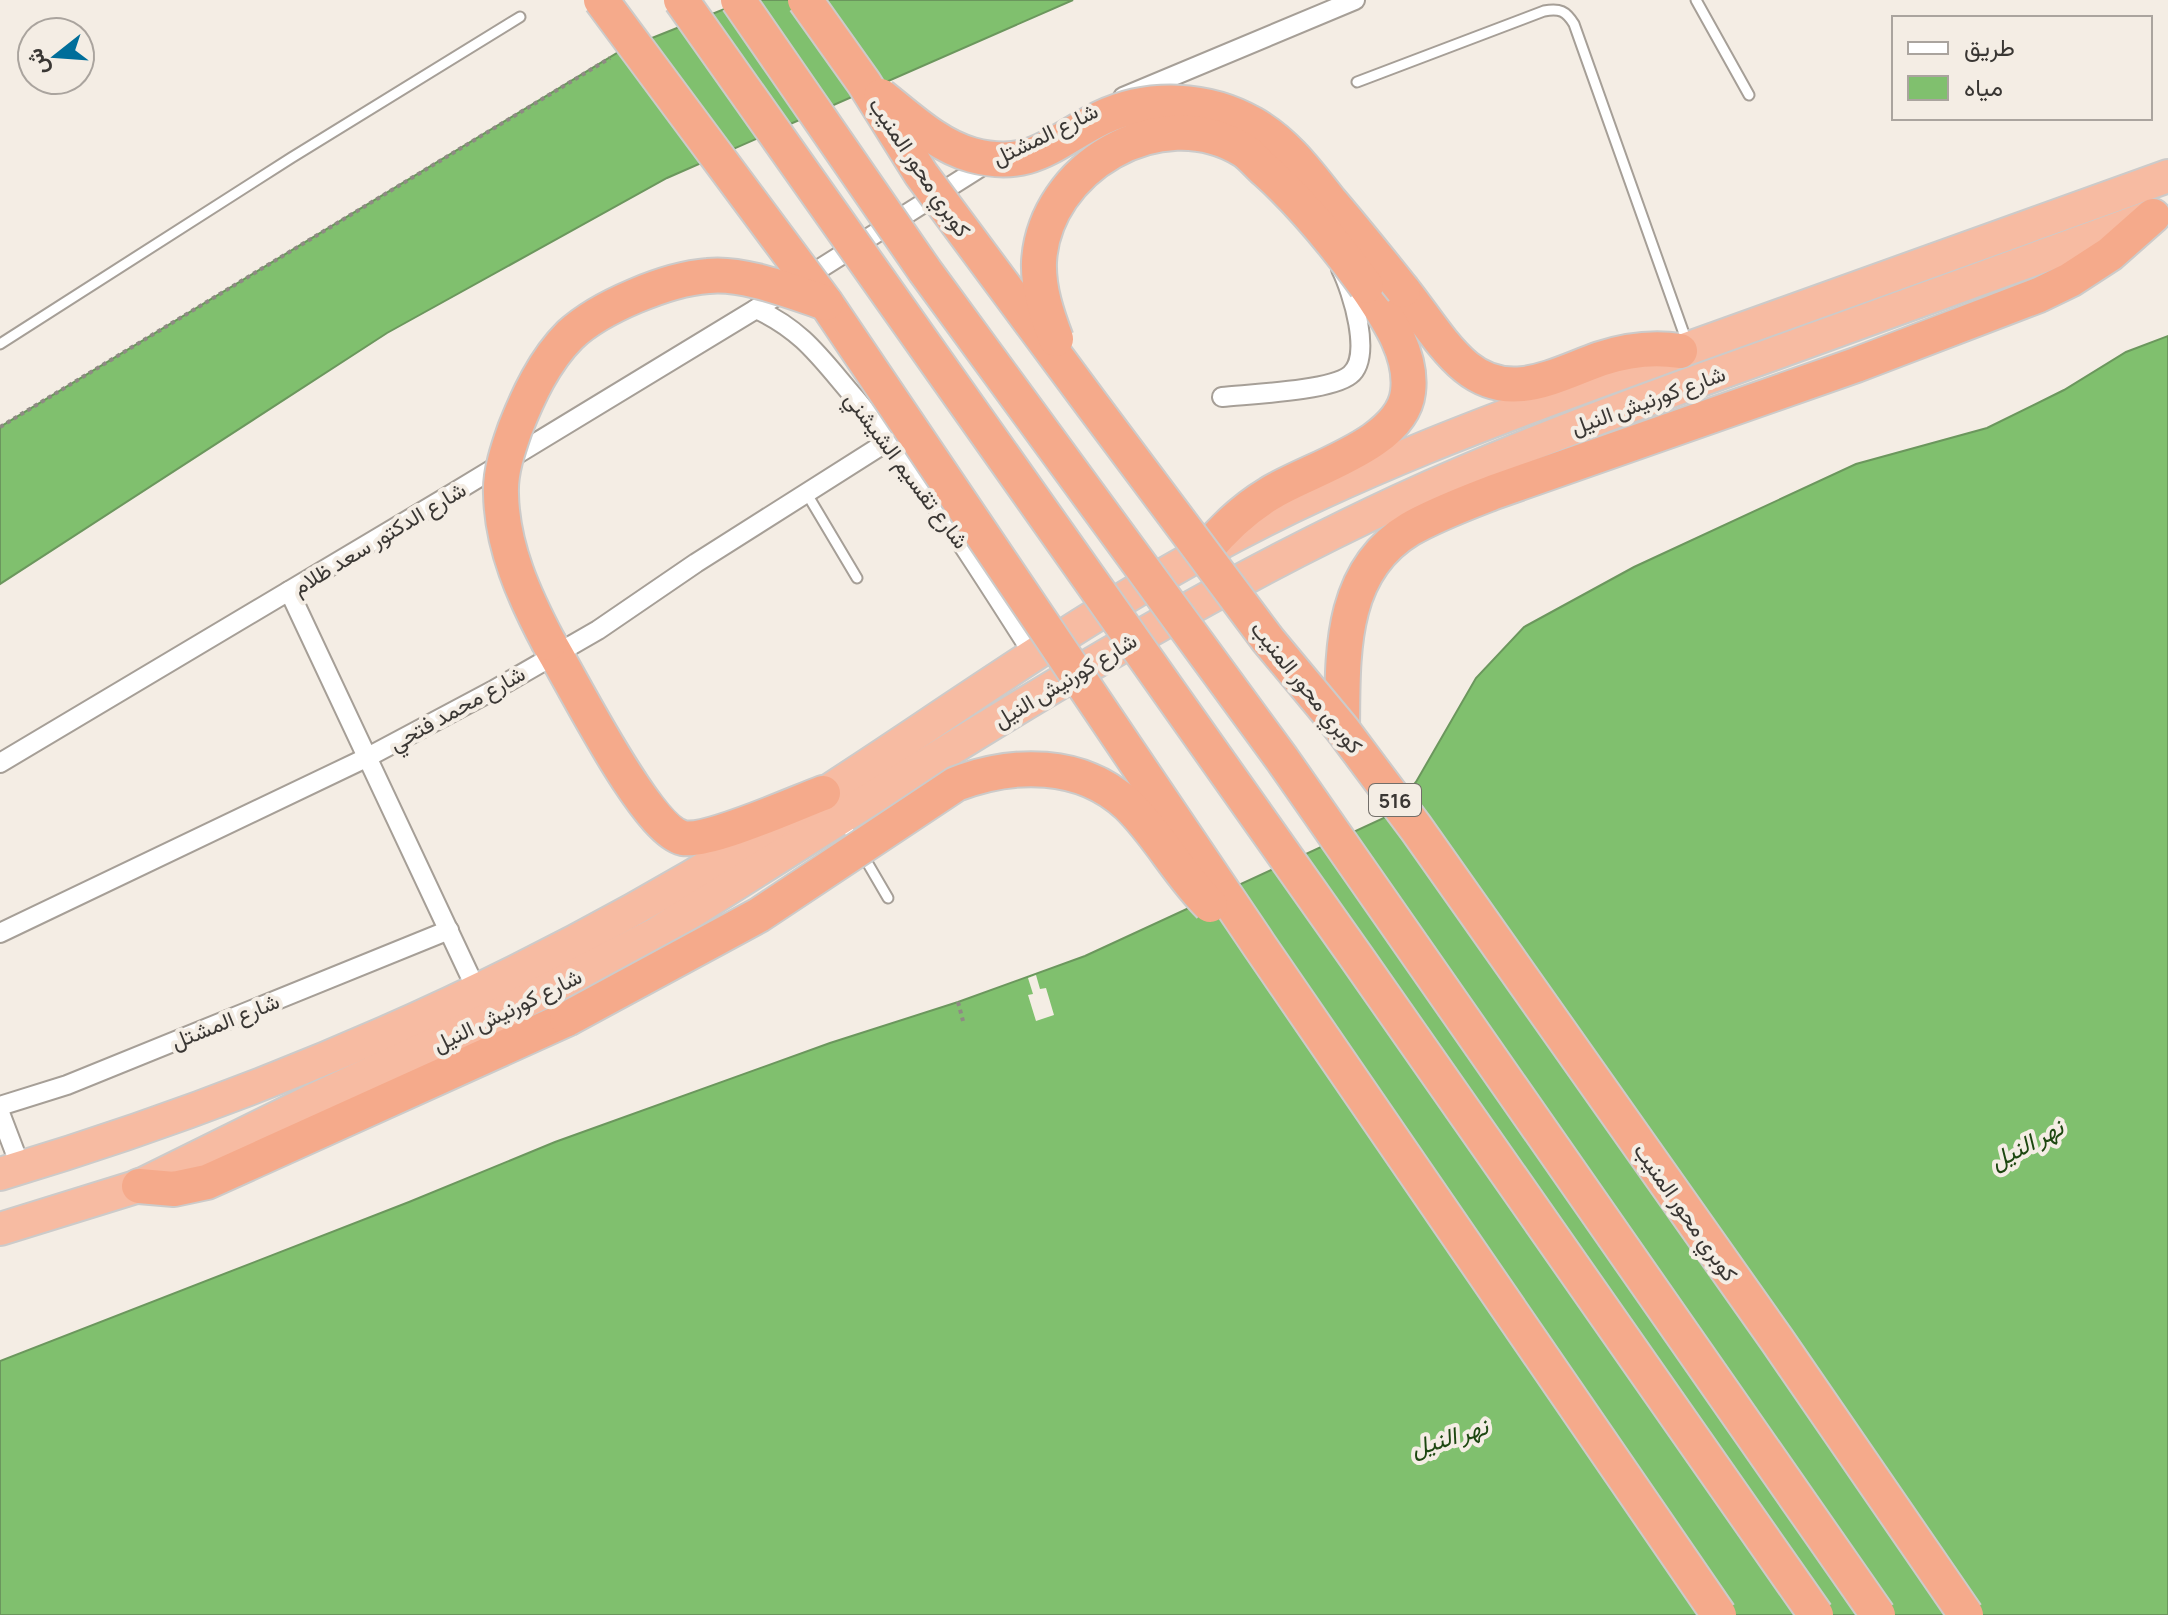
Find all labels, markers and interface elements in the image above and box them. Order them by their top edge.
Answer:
north arrow [16,16,96,96]
legend [1892,16,2152,120]
text: طريق [1964,30,2015,63]
text: ش [19,45,55,79]
text: مياه [1964,70,2003,103]
street label: كوبري محور المنيب [859,91,978,245]
street label: شارع المشتل [987,95,1103,173]
street label: شارع كورنيش النيل [1567,358,1729,442]
street label: شارع تقسيم الشيشني [835,385,976,557]
street label: شارع الدكتور سعد ظلام [287,474,471,602]
street label: كوبري محور المنيب [1241,614,1370,762]
street label: شارع كورنيش النيل [988,625,1142,735]
street label: شارع محمد فتحي [384,658,532,761]
road number: 516 [1369,784,1421,816]
street label: شارع كورنيش النيل [427,961,587,1059]
street label: شارع المشتل [166,986,284,1056]
water label: نهر النيل [1983,1109,2070,1176]
street label: كوبري محور المنيب [1624,1137,1745,1290]
water label: نهر النيل [1406,1408,1493,1463]

